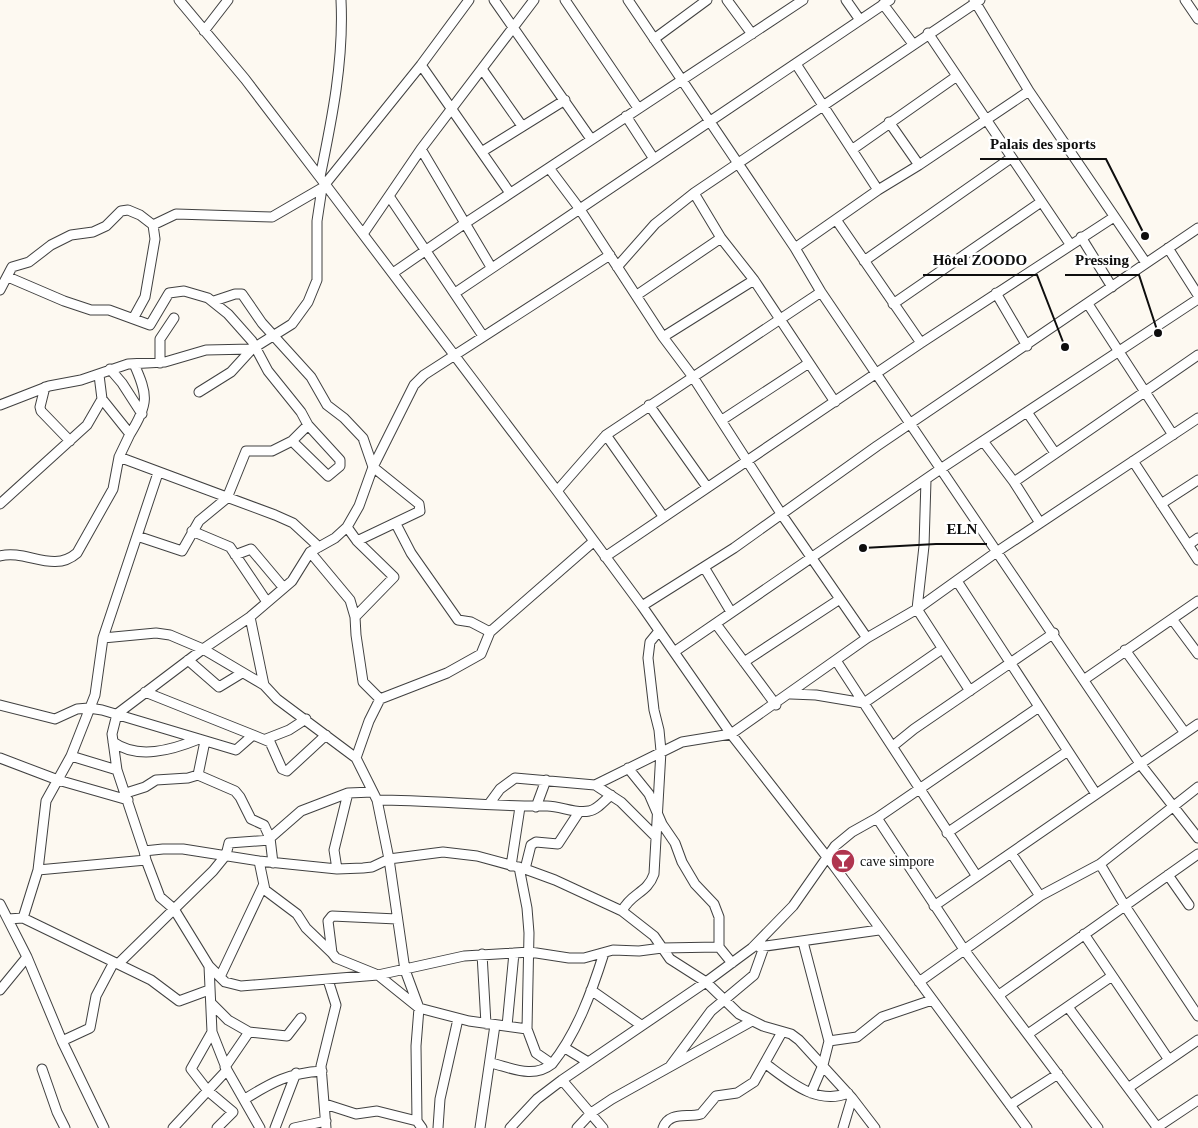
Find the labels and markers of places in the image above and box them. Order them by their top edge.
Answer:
callout: Palais des sports [980,129,1106,159]
callout: Hôtel ZOODO [923,245,1037,275]
callout: Pressing [1065,245,1139,275]
callout: ELN [936,514,987,544]
bar icon: cave simpore [830,848,856,874]
place label: cave simpore [860,854,934,869]

